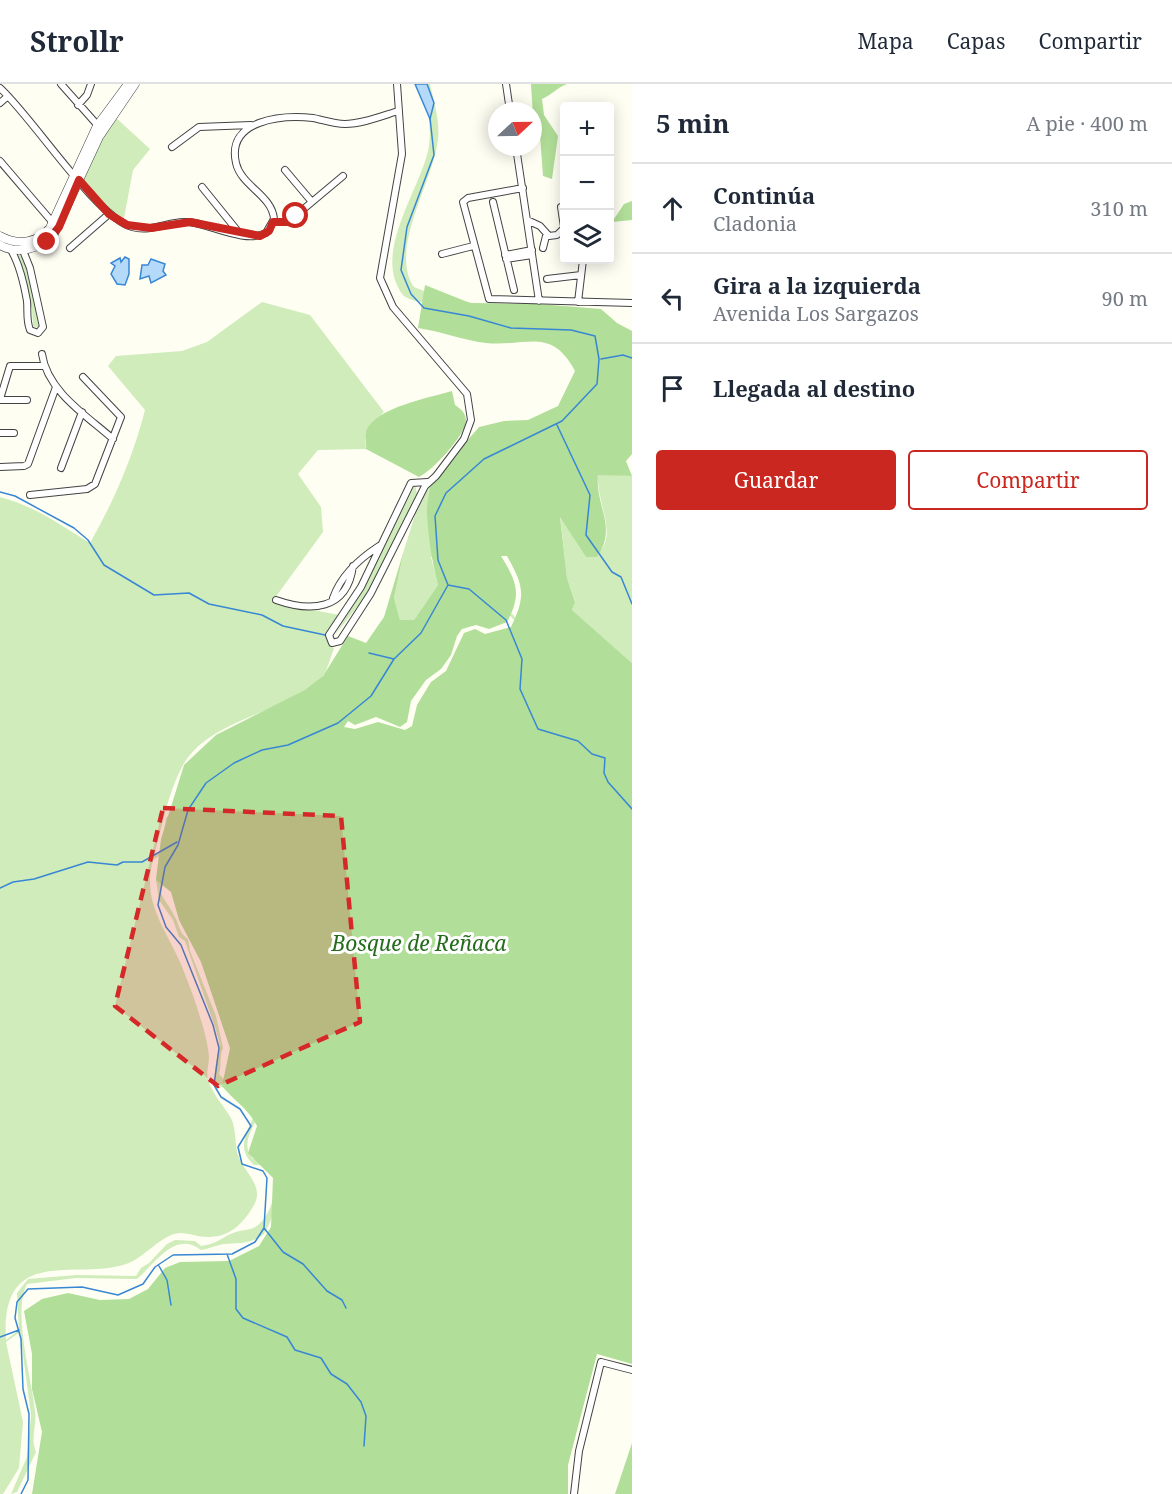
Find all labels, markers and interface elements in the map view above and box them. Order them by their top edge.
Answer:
text: Strollr [30,22,124,60]
text: Mapa [857,27,914,55]
text: Capas [947,27,1006,55]
text: Compartir [1039,27,1142,55]
north arrow [488,102,542,156]
map controls [560,102,614,264]
button: + [560,102,614,156]
text: 5 min [656,105,730,141]
text: A pie · 400 m [1026,110,1148,137]
button: − [560,156,614,210]
text: Continúa [713,180,815,210]
icon: ahead [656,192,689,225]
text: 310 m [1090,195,1148,222]
route start [282,202,308,228]
button: layers [560,210,614,264]
text: Cladonia [713,210,797,237]
route end [33,228,59,254]
text: Gira a la izquierda [713,270,921,300]
icon: left [656,282,689,315]
text: 90 m [1102,285,1148,312]
text: Avenida Los Sargazos [713,300,919,327]
icon: arrive [656,372,689,405]
text: Llegada al destino [713,373,915,403]
button: Guardar [656,450,896,510]
button: Compartir [908,450,1148,510]
park label: Bosque de Reñaca [330,929,507,957]

